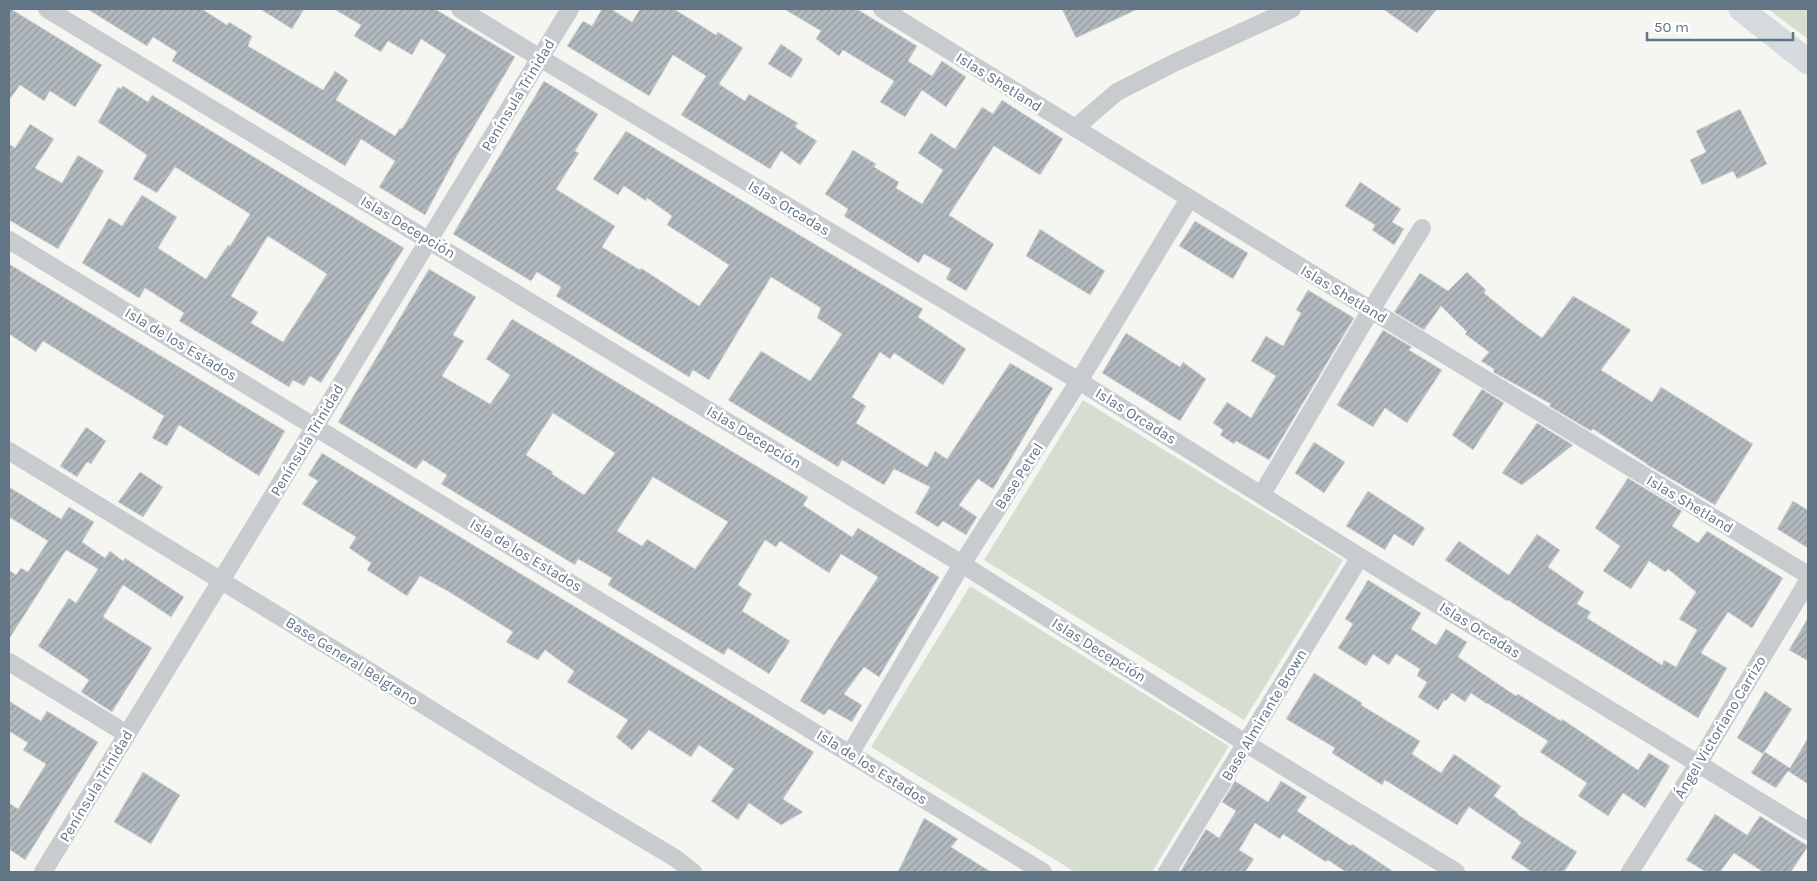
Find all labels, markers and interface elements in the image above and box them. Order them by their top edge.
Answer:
scale bar [1647,10,1793,42]
text: 50 m [1654,18,1689,36]
street label: Península Trinidad [477,36,559,154]
street label: Islas Shetland [953,48,1045,116]
street label: Islas Orcadas [745,177,833,239]
street label: Islas Decepción [357,192,459,262]
street label: Islas Shetland [1297,261,1391,327]
street label: Isla de los Estados [122,304,240,384]
street label: Península Trinidad [266,381,348,499]
street label: Islas Orcadas [1092,384,1180,448]
street label: Islas Decepción [703,402,805,472]
street label: Base Petrel [991,439,1047,513]
street label: Islas Shetland [1643,471,1737,537]
street label: Isla de los Estados [467,515,585,595]
street label: Islas Orcadas [1436,598,1524,662]
street label: Base General Belgrano [282,613,422,709]
street label: Islas Decepción [1049,614,1149,686]
street label: Base Almirante Brown [1218,646,1310,784]
street label: Ángel Victoriano Carrizo [1670,652,1770,802]
street label: Isla de los Estados [813,726,931,808]
street label: Península Trinidad [55,727,137,845]

